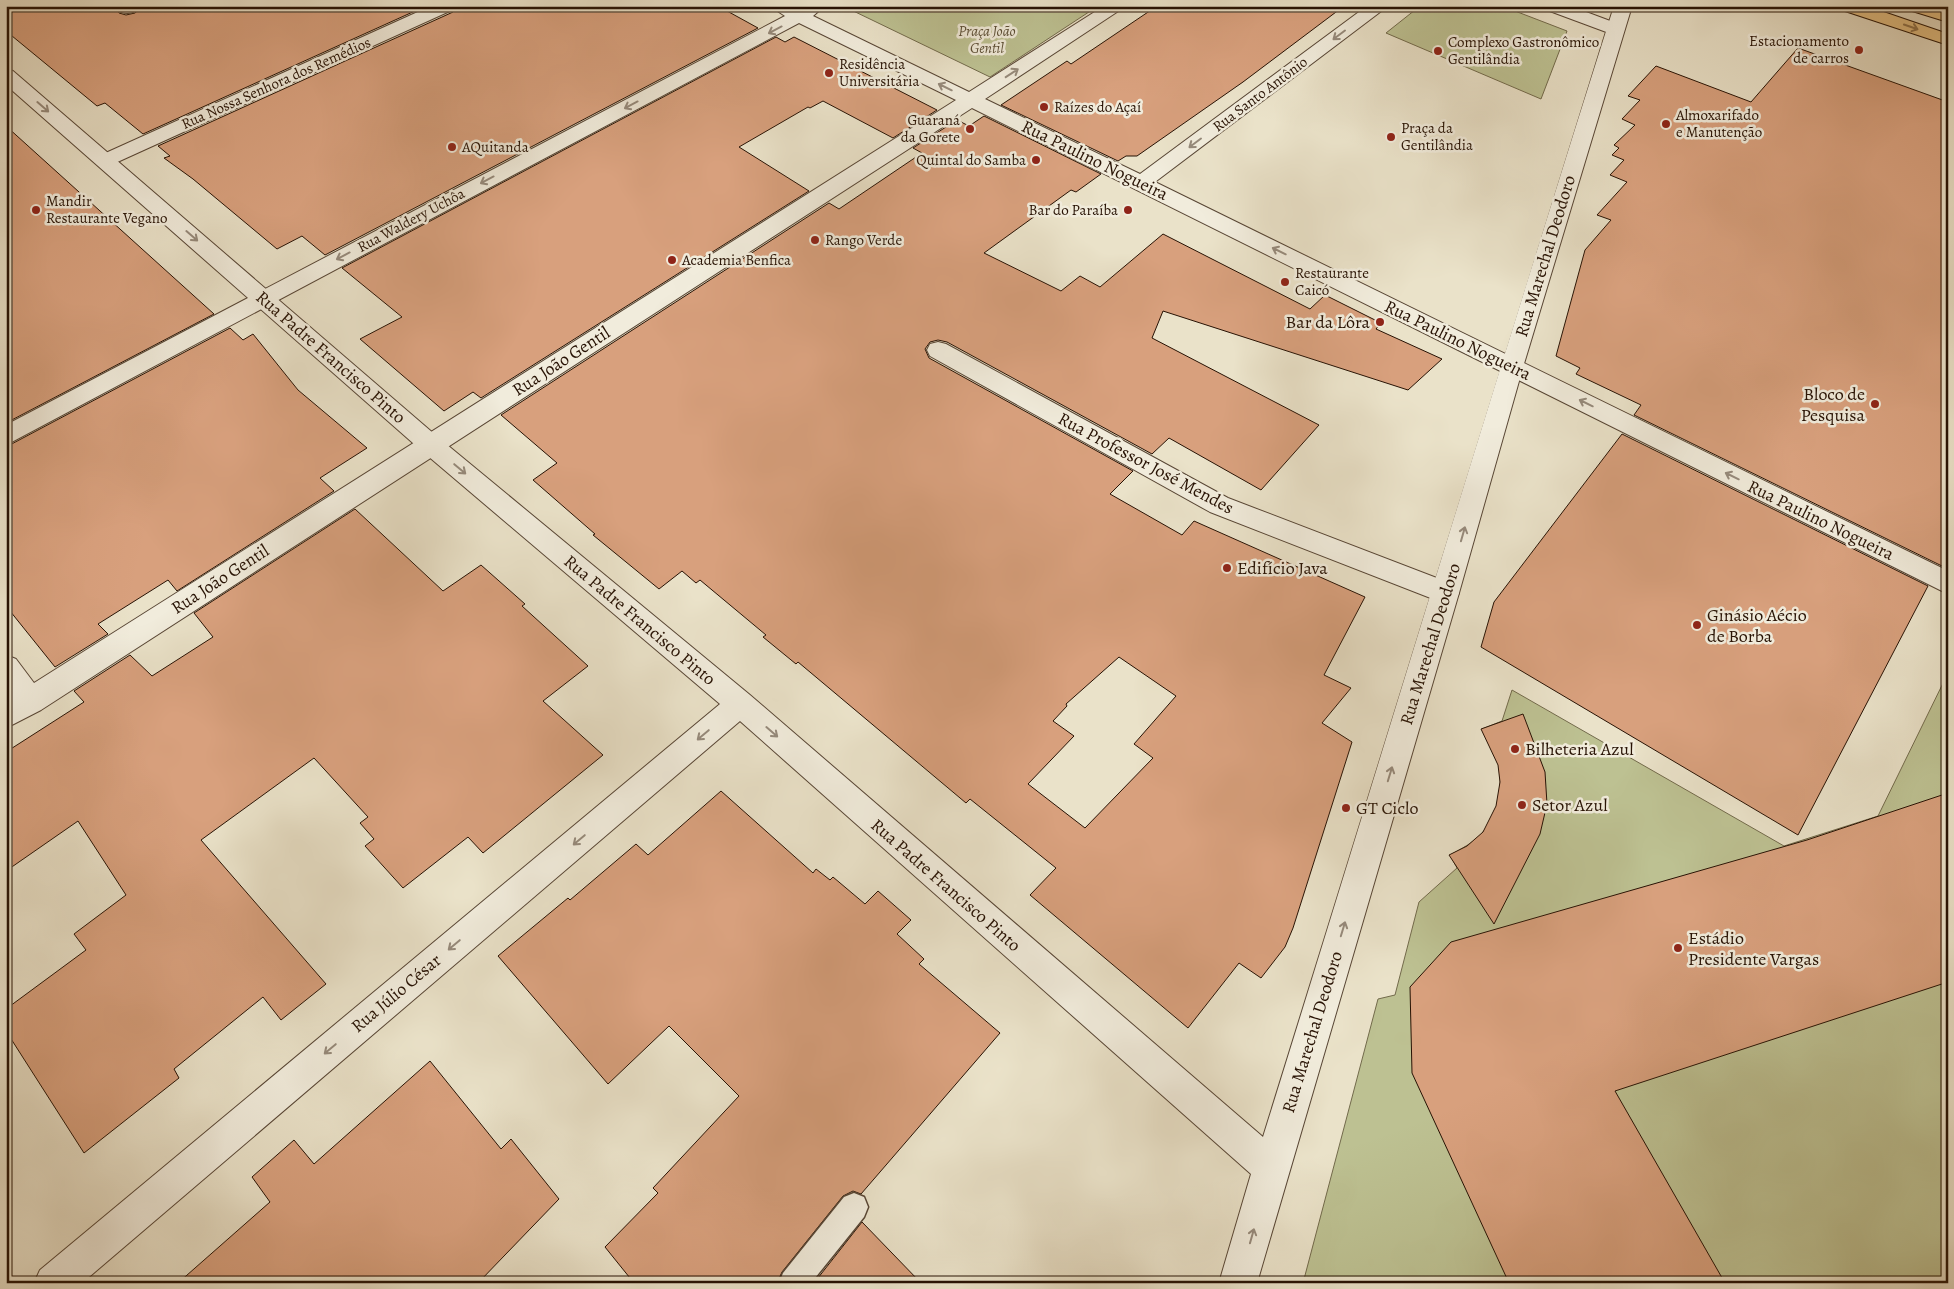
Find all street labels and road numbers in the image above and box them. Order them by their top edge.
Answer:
street label: Rua Nossa Senhora dos Remédios [178,32,374,134]
street label: Rua Santo Antônio [1208,52,1312,136]
street label: Rua Paulino Nogueira [1018,114,1173,206]
street label: Rua Marechal Deodoro [1509,172,1581,340]
street label: Rua Waldery Uchôa [354,183,468,257]
street label: Rua Padre Francisco Pinto [251,285,411,429]
street label: Rua Paulino Nogueira [1381,294,1536,386]
street label: Rua João Gentil [507,320,615,402]
street label: Rua Professor José Mendes [1054,406,1238,520]
street label: Rua Paulino Nogueira [1744,474,1899,566]
street label: Rua João Gentil [166,538,274,620]
street label: Rua Padre Francisco Pinto [559,549,721,691]
street label: Rua Marechal Deodoro [1394,560,1466,728]
street label: Rua Padre Francisco Pinto [866,813,1026,957]
street label: Rua Júlio César [346,948,446,1038]
street label: Rua Marechal Deodoro [1276,948,1348,1116]

